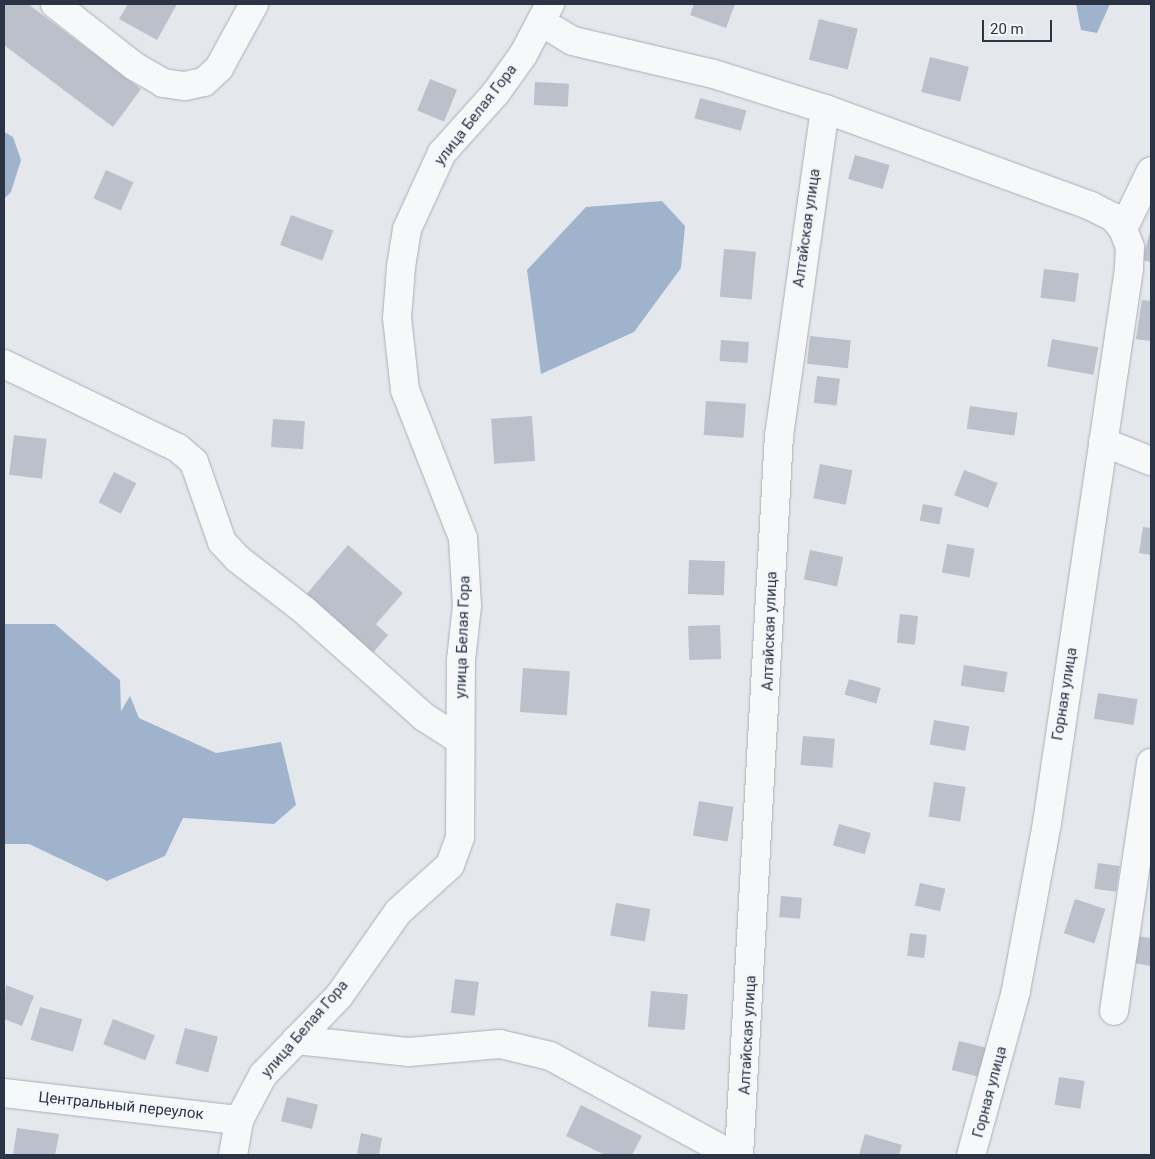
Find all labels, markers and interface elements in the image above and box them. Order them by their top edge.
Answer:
scale bar [985,10,1055,42]
text: 20 m [990,20,1024,38]
street label: улица Белая Гора [431,61,521,169]
street label: Алтайская улица [790,167,824,289]
street label: Алтайская улица [759,571,781,691]
street label: улица Белая Гора [452,575,474,699]
street label: Горная улица [1049,646,1081,742]
street label: Алтайская улица [736,975,760,1095]
street label: улица Белая Гора [258,977,352,1081]
street label: Горная улица [969,1044,1011,1140]
street label: Центральный переулок [38,1088,204,1124]

